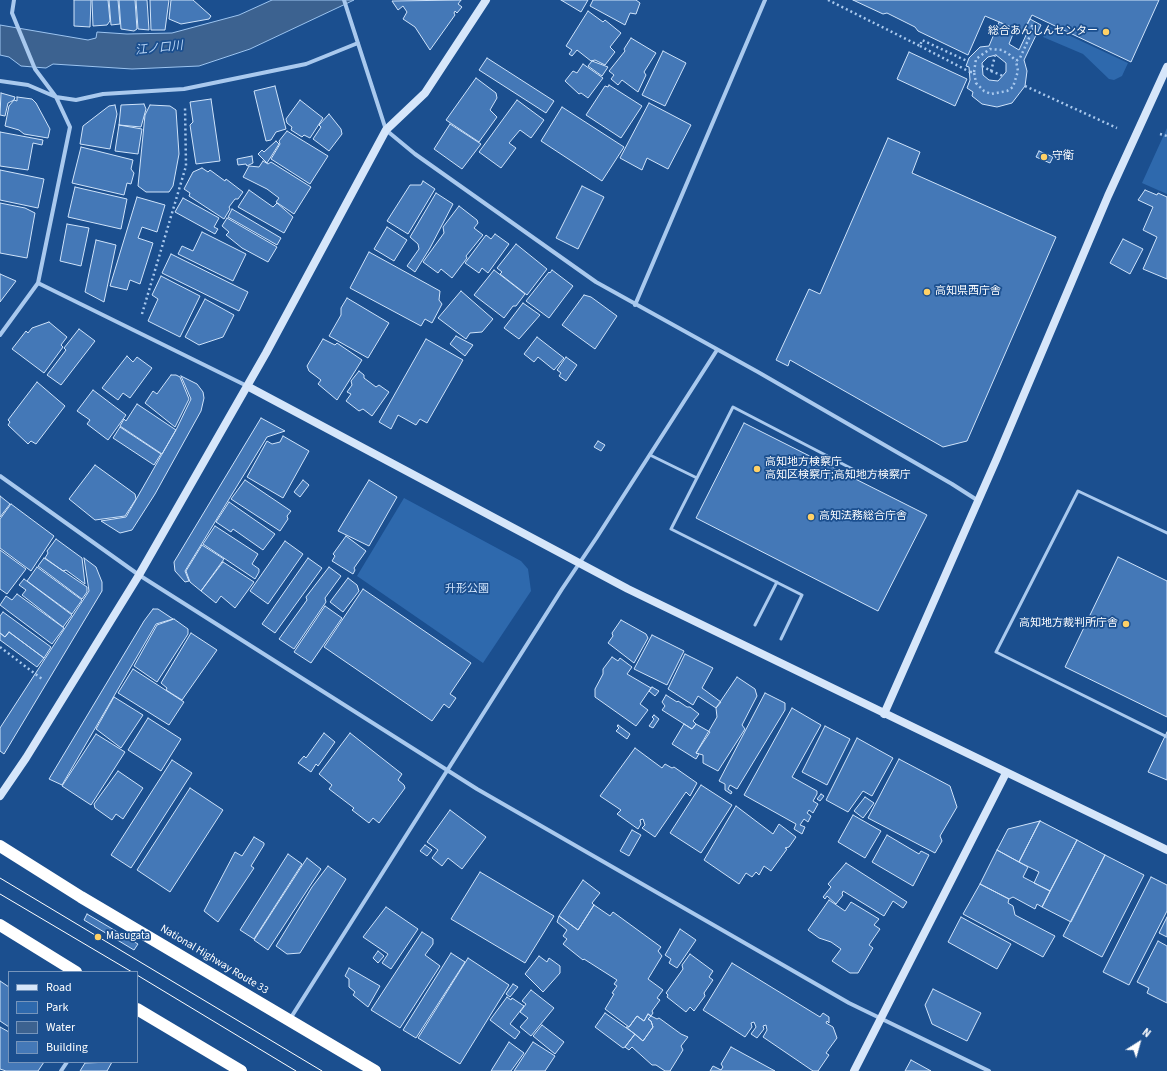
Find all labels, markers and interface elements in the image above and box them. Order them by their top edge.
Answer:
place label: 総合あんしんセンター [988,25,1098,39]
marker: 総合あんしんセンター [1101,27,1111,37]
water label: 江ノ口川 [134,39,184,59]
place label: 守衛 [1052,150,1074,164]
marker: 守衛 [1039,152,1049,162]
place label: 高知県西庁舎 [935,285,1001,299]
marker: 高知県西庁舎 [922,287,932,297]
place label: 高知地方検察庁 高知区検察庁;高知地方検察庁 [765,456,911,482]
marker: 高知地方検察庁 高知区検察庁;高知地方検察庁 [752,464,762,474]
place label: 高知法務総合庁舎 [819,510,907,524]
marker: 高知法務総合庁舎 [806,512,816,522]
park label: 升形公園 [445,583,489,597]
place label: 高知地方裁判所庁舎 [1019,617,1118,631]
marker: 高知地方裁判所庁舎 [1121,619,1131,629]
street label: National Highway Route 33 [158,922,270,998]
place label: Masugata [106,930,150,944]
marker: Masugata [93,932,103,942]
legend [8,971,138,1063]
text: Road [46,979,72,996]
text: Park [46,999,68,1016]
text: Water [46,1019,75,1036]
north arrow [1119,1023,1159,1063]
text: N [1139,1025,1154,1041]
text: Building [46,1039,88,1056]

